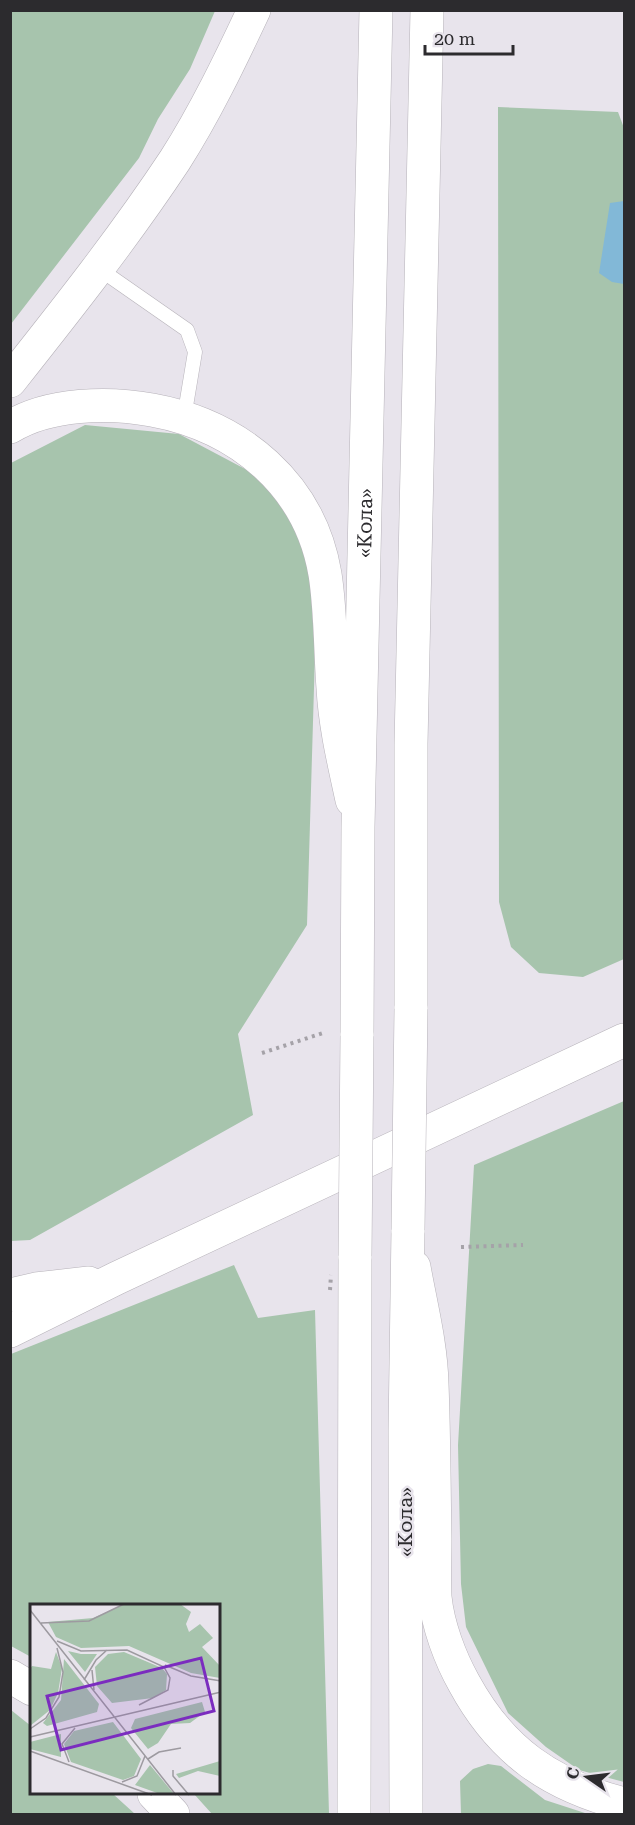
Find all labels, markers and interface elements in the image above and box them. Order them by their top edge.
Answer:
scale bar [425,18,514,56]
text: 20 m [434,28,475,49]
street label: «Кола» [352,488,377,558]
street label: «Кола» [393,1487,417,1557]
inset map [30,1604,220,1795]
north arrow [557,1747,617,1807]
text: С [562,1766,584,1781]

